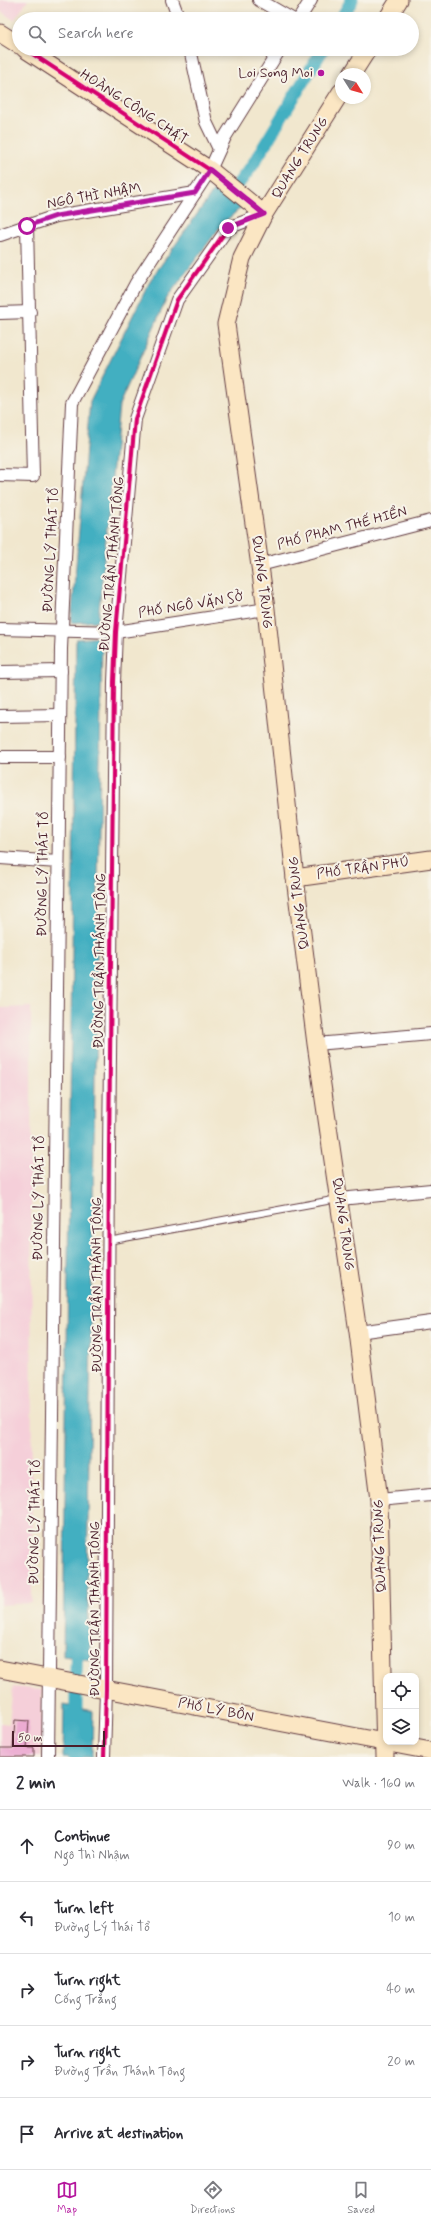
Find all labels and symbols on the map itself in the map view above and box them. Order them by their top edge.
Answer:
place label: Loi Song Moi [238,64,313,83]
street label: HOÀNG CÔNG CHẤT [77,65,191,149]
marker: Loi Song Moi [316,68,326,78]
north arrow [335,68,371,104]
street label: QUANG TRUNG [268,114,332,202]
street label: NGÔ THÌ NHẬM [46,179,142,213]
route start [18,217,36,235]
route end [219,219,237,237]
street label: ĐƯỜNG TRẦN THÁNH TÔNG [95,476,129,652]
street label: ĐƯỜNG LÝ THÁI TỔ [39,487,63,613]
street label: PHỐ PHẠM THẾ HIỂN [275,502,409,554]
street label: QUANG TRUNG [247,535,277,629]
street label: PHỐ NGÔ VĂN SỞ [137,588,245,622]
street label: ĐƯỜNG LÝ THÁI TỔ [33,811,53,937]
street label: PHỐ TRẦN PHÚ [315,853,411,883]
street label: QUANG TRUNG [284,856,314,950]
street label: ĐƯỜNG TRẦN THÁNH TÔNG [89,873,111,1049]
street label: ĐƯỜNG LÝ THÁI TỔ [29,1135,49,1261]
street label: QUANG TRUNG [328,1176,358,1272]
street label: ĐƯỜNG TRẦN THÁNH TÔNG [88,1197,106,1373]
street label: ĐƯỜNG LÝ THÁI TỔ [25,1459,45,1585]
street label: QUANG TRUNG [369,1499,391,1593]
street label: ĐƯỜNG TRẦN THÁNH TÔNG [86,1521,104,1697]
street label: PHỐ LÝ BÔN [177,1694,255,1726]
scale bar [12,1729,105,1748]

